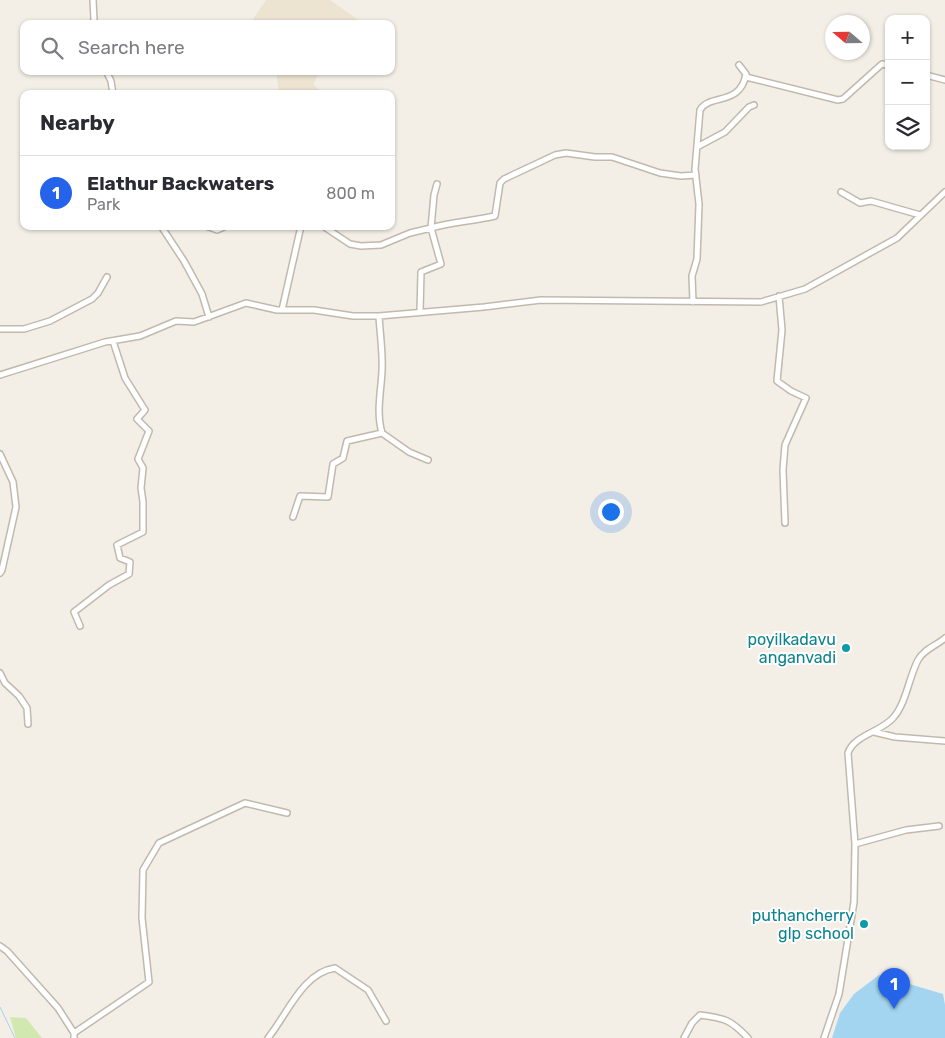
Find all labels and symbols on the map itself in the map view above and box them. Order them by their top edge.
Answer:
north arrow [825,15,870,60]
your location [598,499,624,525]
place label: poyilkadavu anganvadi [747,630,836,667]
marker: poyilkadavu anganvadi [840,642,852,654]
place label: puthancherry glp school [752,906,854,943]
marker: puthancherry glp school [858,918,870,930]
pin: 1 [878,968,910,1009]

